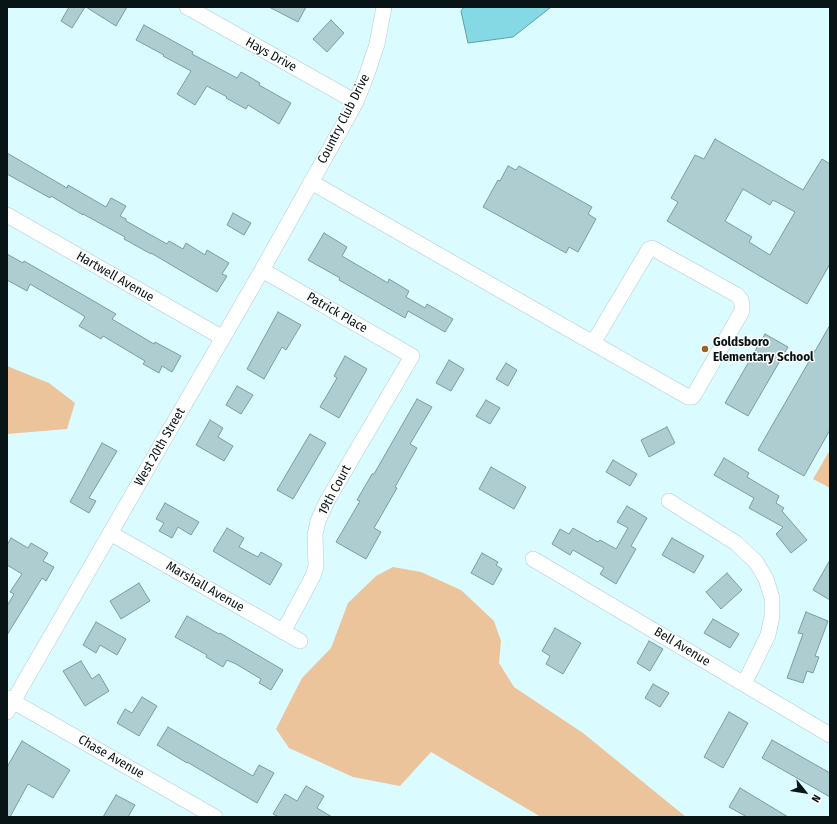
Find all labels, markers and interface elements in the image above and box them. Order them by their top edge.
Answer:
street label: Hays Drive [243,35,299,75]
street label: Country Club Drive [315,72,373,166]
street label: Hartwell Avenue [73,249,157,305]
street label: Patrick Place [304,289,370,337]
place label: Goldsboro Elementary School [713,334,814,365]
marker: Goldsboro Elementary School [700,344,710,354]
street label: West 20th Street [131,405,189,489]
street label: 19th Court [315,462,355,518]
street label: Marshall Avenue [163,558,247,616]
street label: Bell Avenue [651,624,713,670]
street label: Chase Avenue [75,732,147,782]
north arrow [785,772,825,812]
text: N [809,792,823,804]

